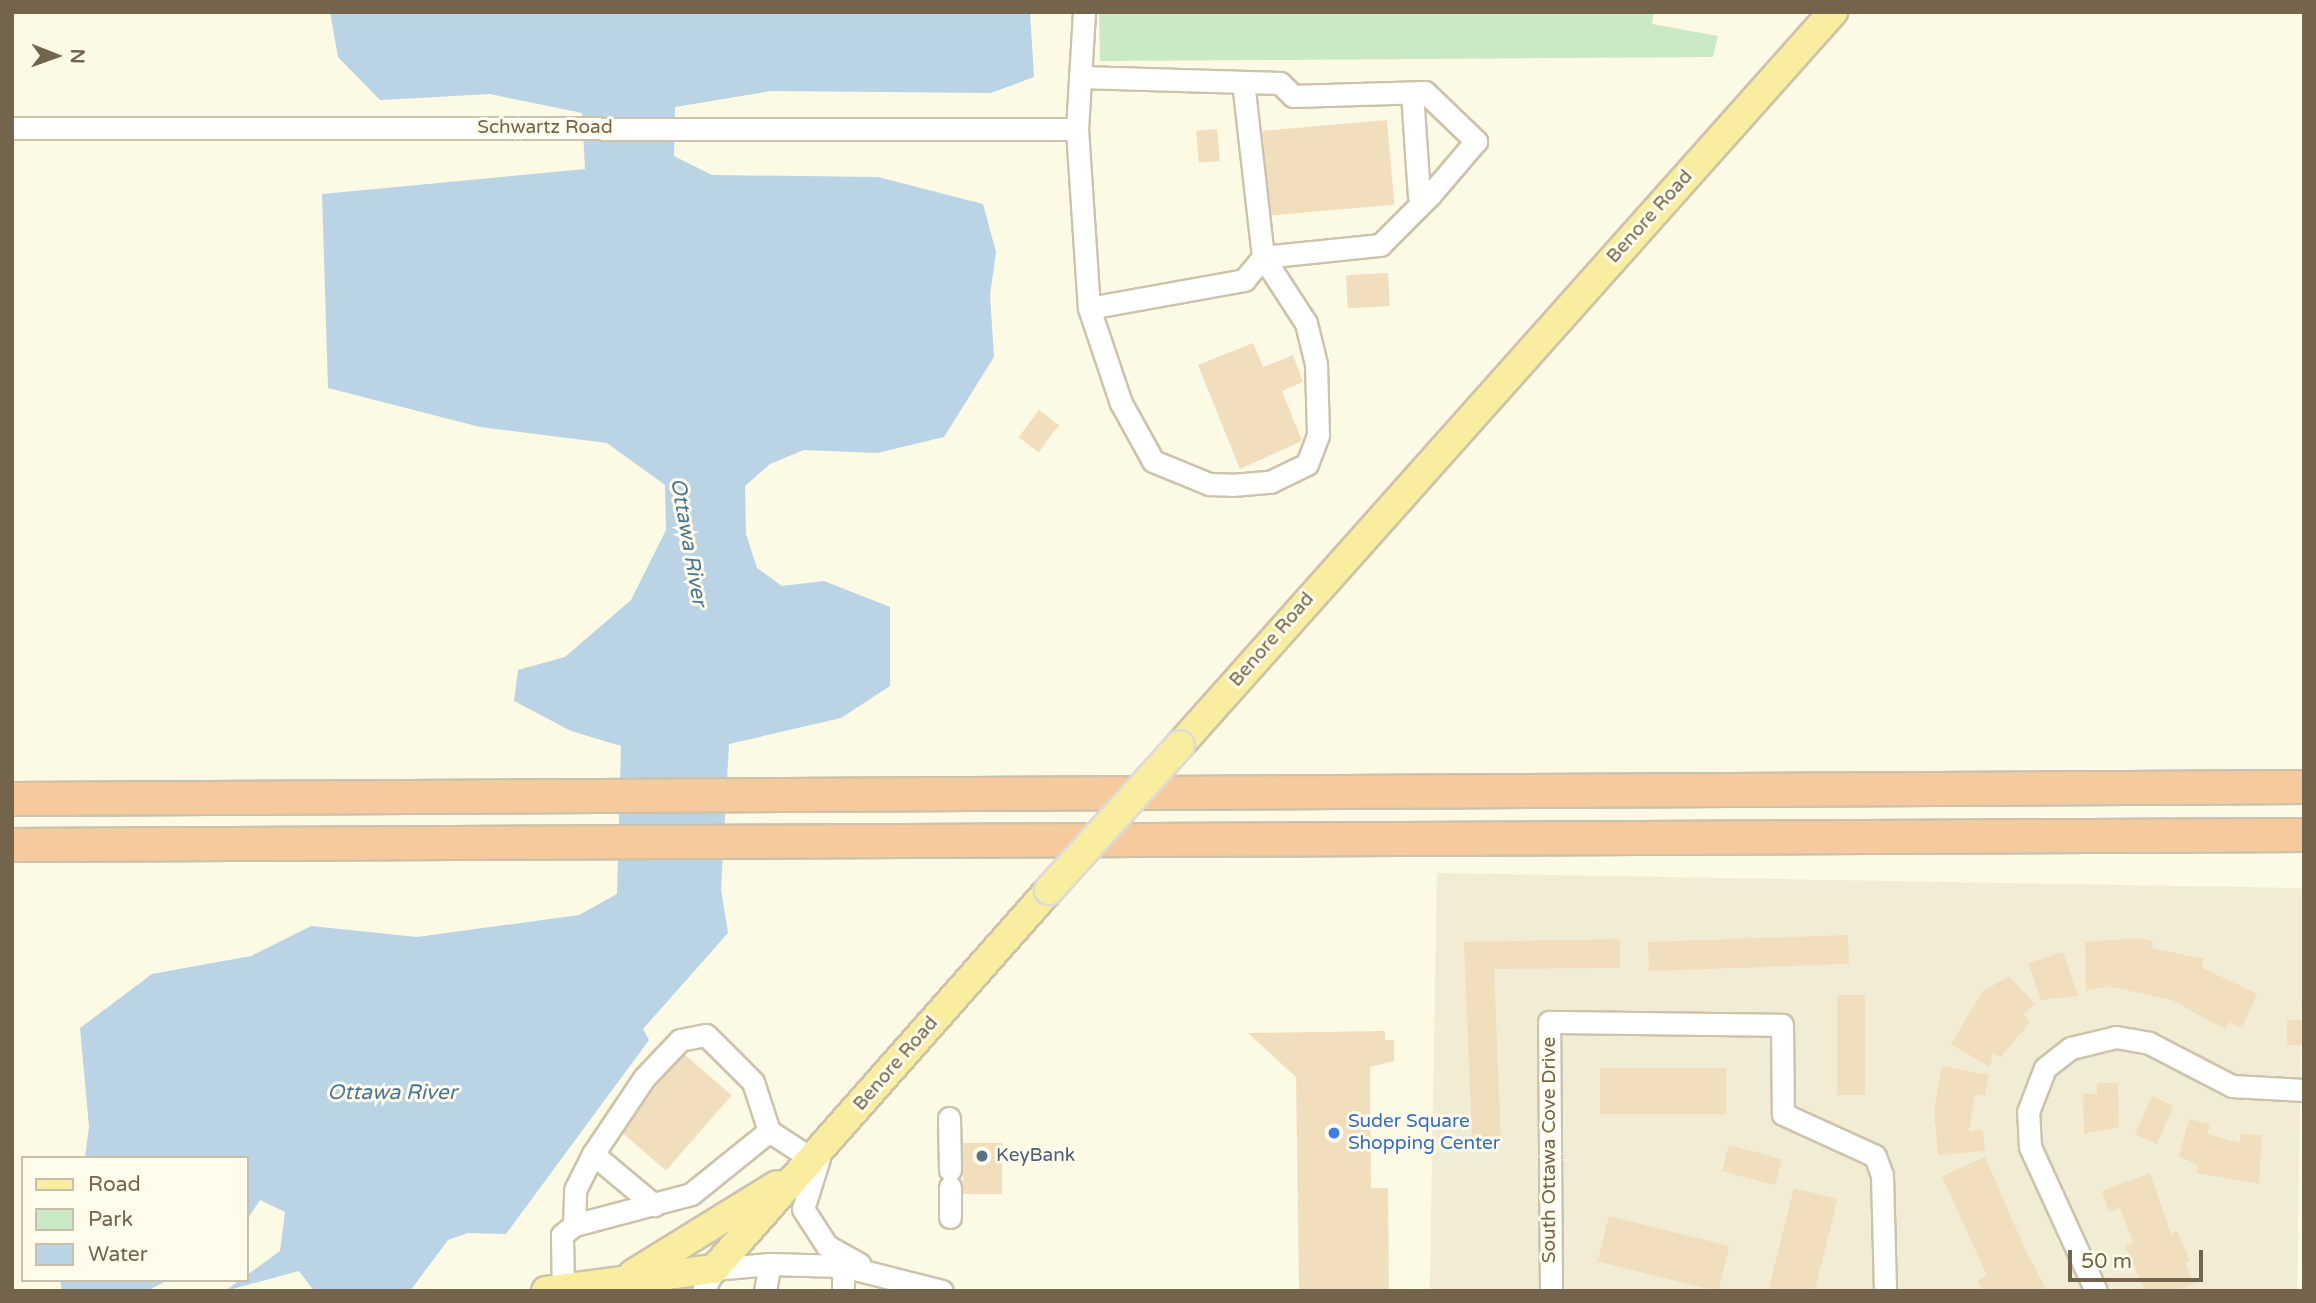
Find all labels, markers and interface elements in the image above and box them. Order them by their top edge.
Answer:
north arrow [21,21,91,91]
text: N [66,49,88,64]
street label: Schwartz Road [477,117,613,139]
street label: Benore Road [1602,166,1698,268]
water label: Ottawa River [664,476,712,608]
street label: Benore Road [1225,588,1319,692]
street label: Benore Road [849,1012,943,1116]
street label: South Ottawa Cove Drive [1539,1037,1561,1263]
water label: Ottawa River [327,1080,457,1106]
place label: Suder Square Shopping Center [1348,1111,1500,1155]
marker: Suder Square Shopping Center [1326,1125,1342,1141]
place label: KeyBank [996,1145,1075,1167]
marker: KeyBank [974,1148,990,1164]
legend [21,1156,248,1282]
text: Road [88,1172,141,1197]
text: Park [88,1207,133,1232]
scale bar [2071,1236,2206,1280]
text: Water [88,1242,148,1267]
text: 50 m [2081,1249,2132,1274]

